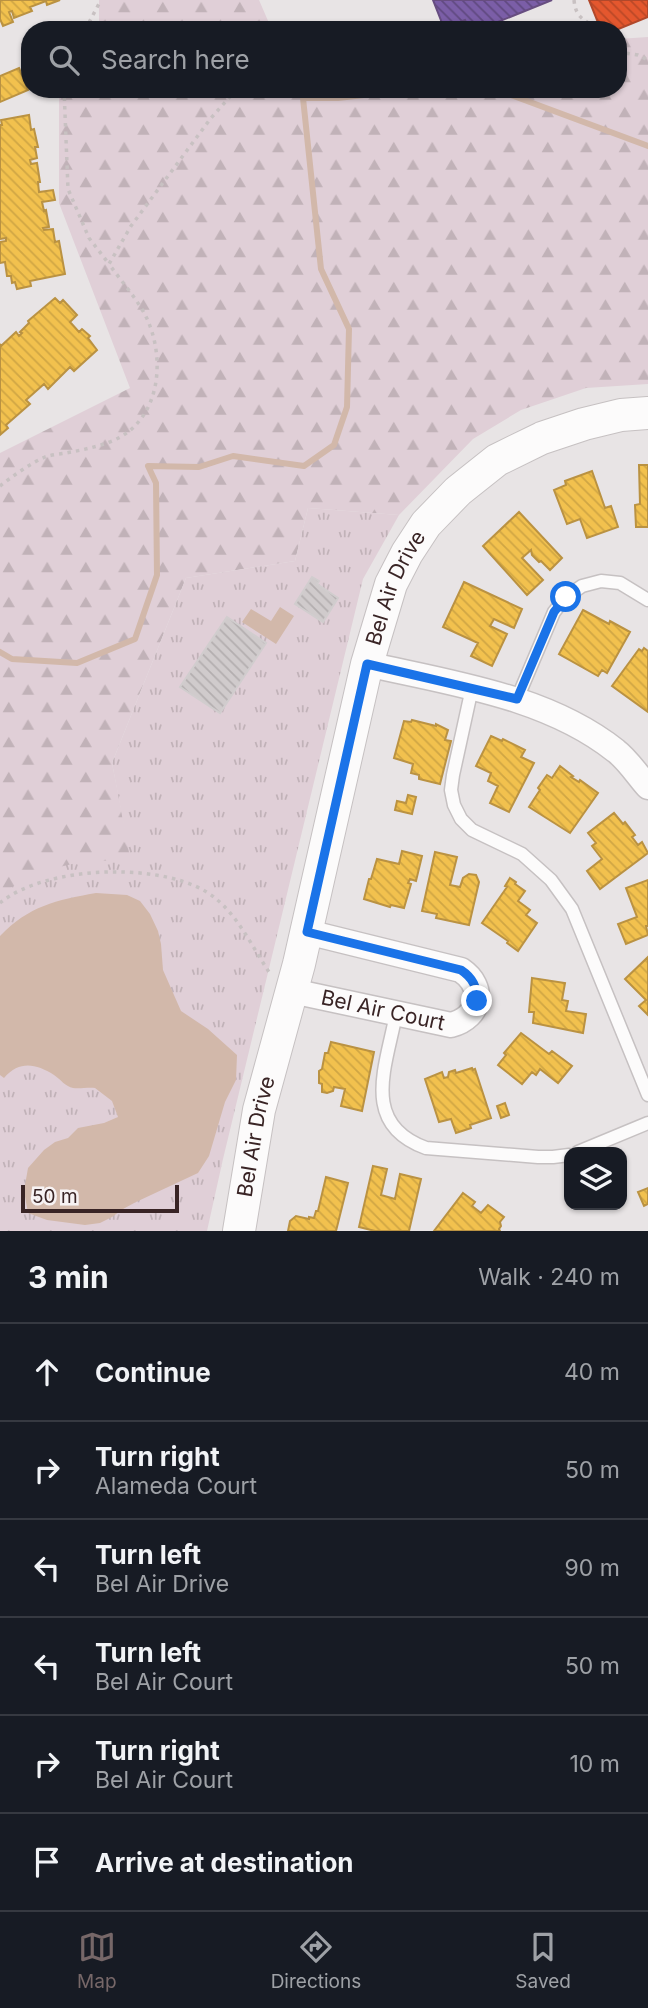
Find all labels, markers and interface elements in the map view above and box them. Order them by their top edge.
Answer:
search box [21,21,627,98]
icon: search [45,41,83,79]
text: Search here [101,44,250,75]
street label: Bel Air Drive [360,526,430,648]
route start [550,581,581,612]
street label: Bel Air Court [319,985,447,1035]
route end [461,985,492,1016]
street label: Bel Air Drive [232,1073,280,1199]
map controls [564,1147,627,1210]
button: layers [564,1147,627,1210]
scale bar [21,1182,178,1214]
text: 50 m [32,1185,78,1208]
text: 3 min [28,1259,109,1295]
text: Walk · 240 m [478,1263,620,1291]
icon: ahead [28,1353,66,1391]
text: Continue [95,1357,211,1388]
text: 40 m [564,1358,620,1386]
text: Turn right [95,1441,220,1472]
icon: right [28,1451,66,1489]
text: 50 m [565,1456,620,1484]
text: Alameda Court [95,1472,257,1500]
text: Turn left [95,1539,201,1570]
icon: left [28,1549,66,1587]
text: 90 m [565,1554,620,1582]
text: Bel Air Drive [95,1570,229,1598]
text: Turn left [95,1637,201,1668]
icon: left [28,1647,66,1685]
text: 50 m [565,1652,620,1680]
text: Bel Air Court [95,1668,233,1696]
text: Turn right [95,1735,220,1766]
icon: right [28,1745,66,1783]
text: 10 m [570,1750,620,1778]
text: Bel Air Court [95,1766,233,1794]
icon: arrive [28,1843,66,1881]
text: Arrive at destination [95,1847,354,1878]
tab: Map [77,1928,117,1993]
tab: Directions [271,1928,361,1993]
tab: Saved [515,1928,571,1993]

